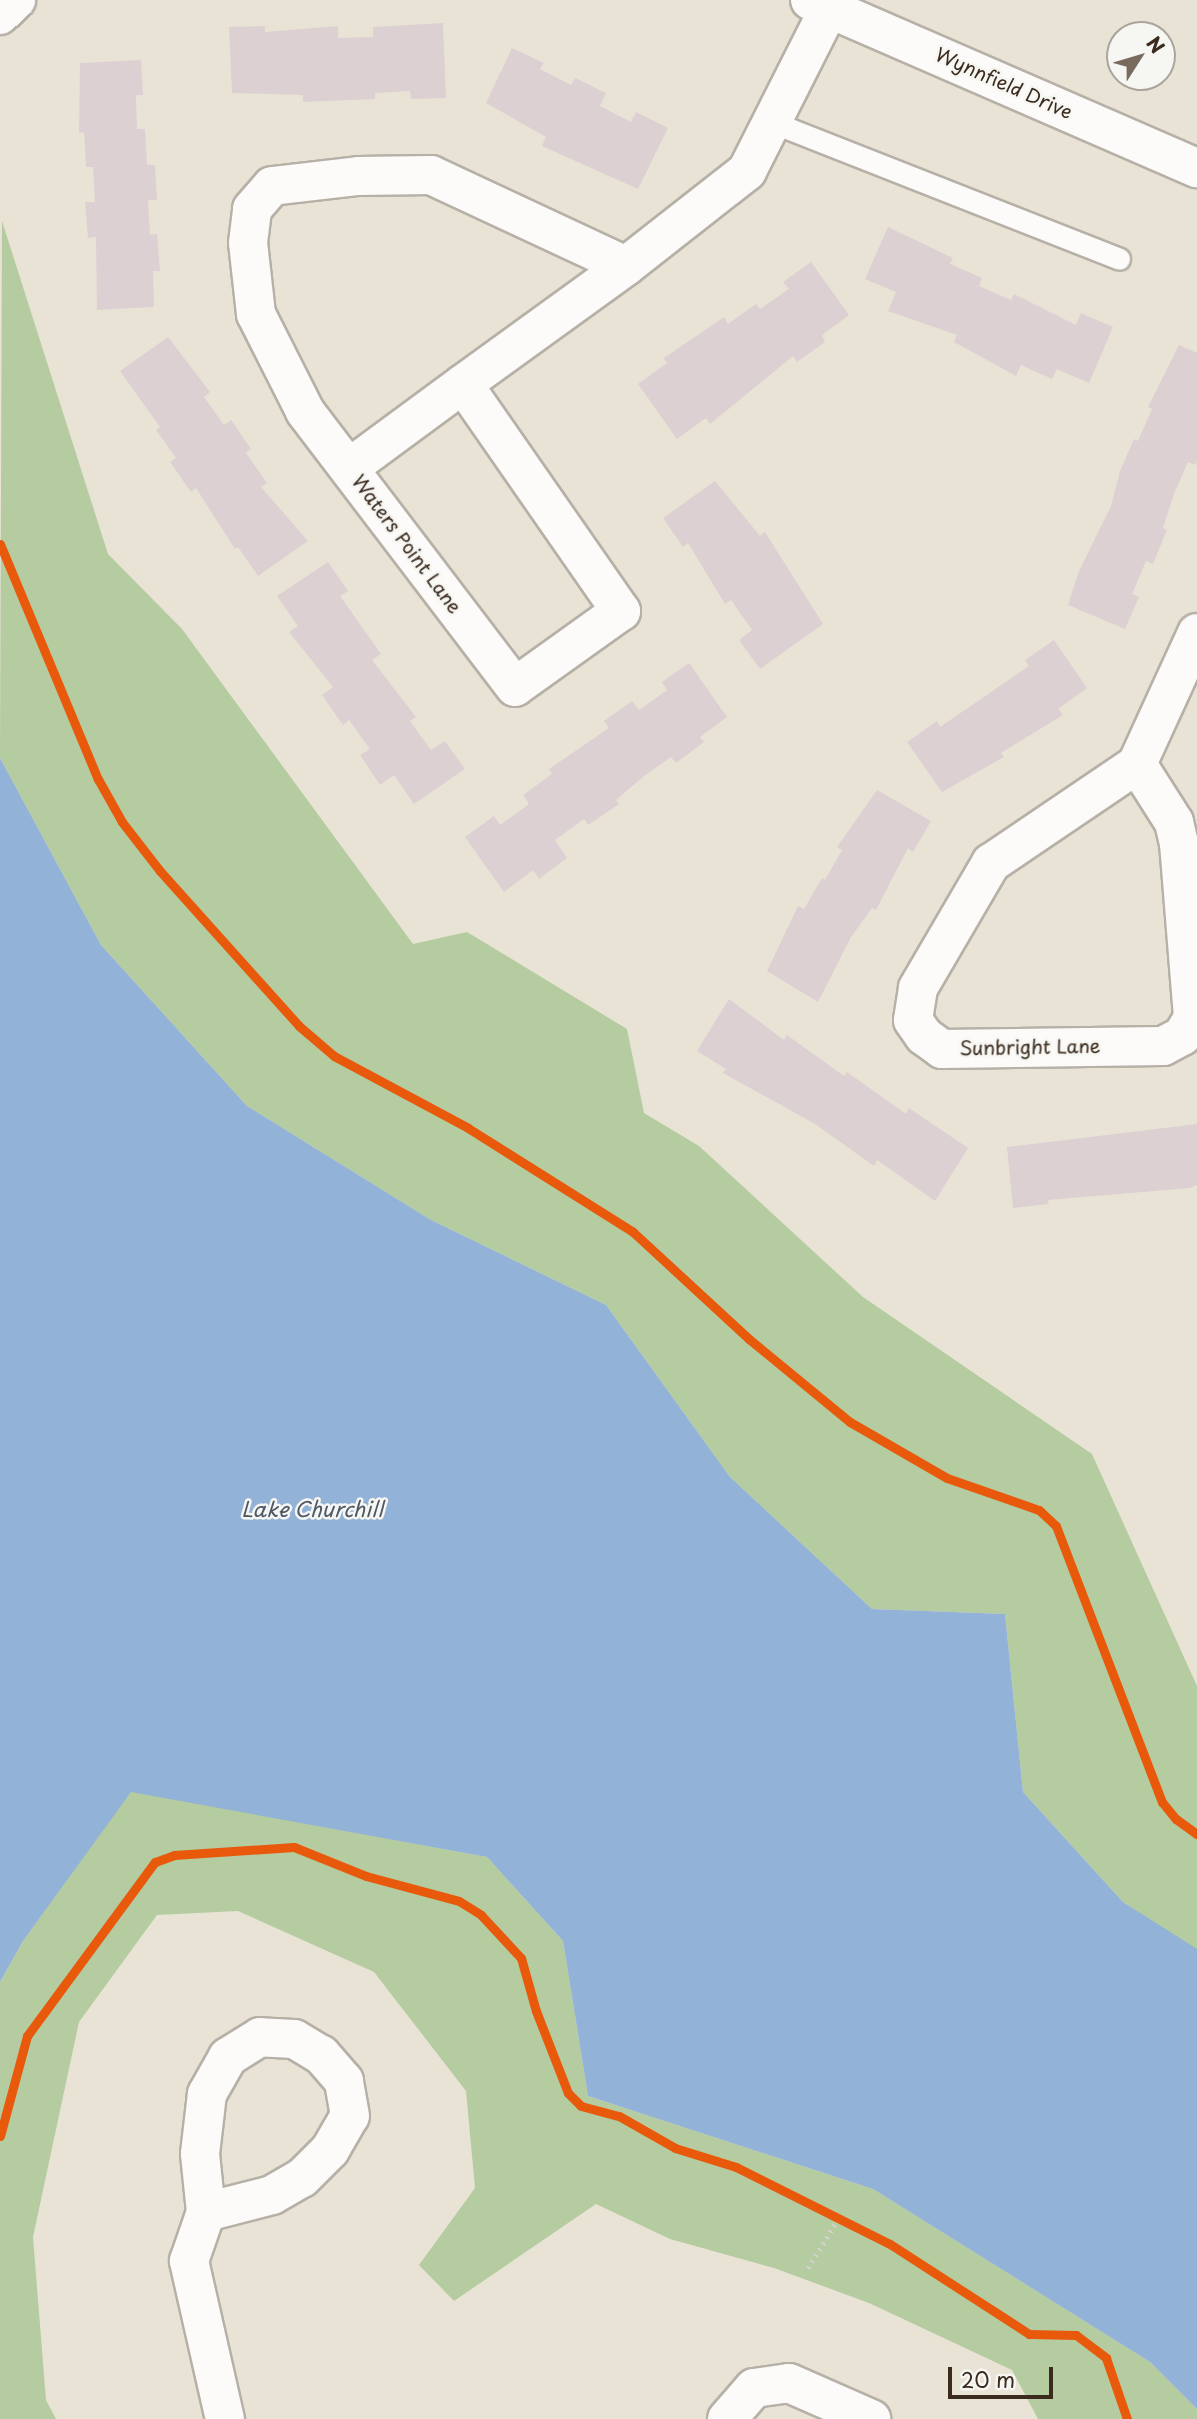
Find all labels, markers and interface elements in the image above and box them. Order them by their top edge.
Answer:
north arrow [1106,21,1176,91]
text: N [1140,30,1172,59]
street label: Wynnfield Drive [932,43,1076,123]
street label: Waters Point Lane [347,470,467,618]
street label: Sunbright Lane [959,1034,1101,1060]
water label: Lake Churchill [240,1495,384,1521]
scale bar [952,2352,1057,2396]
text: 20 m [961,2363,1015,2395]

